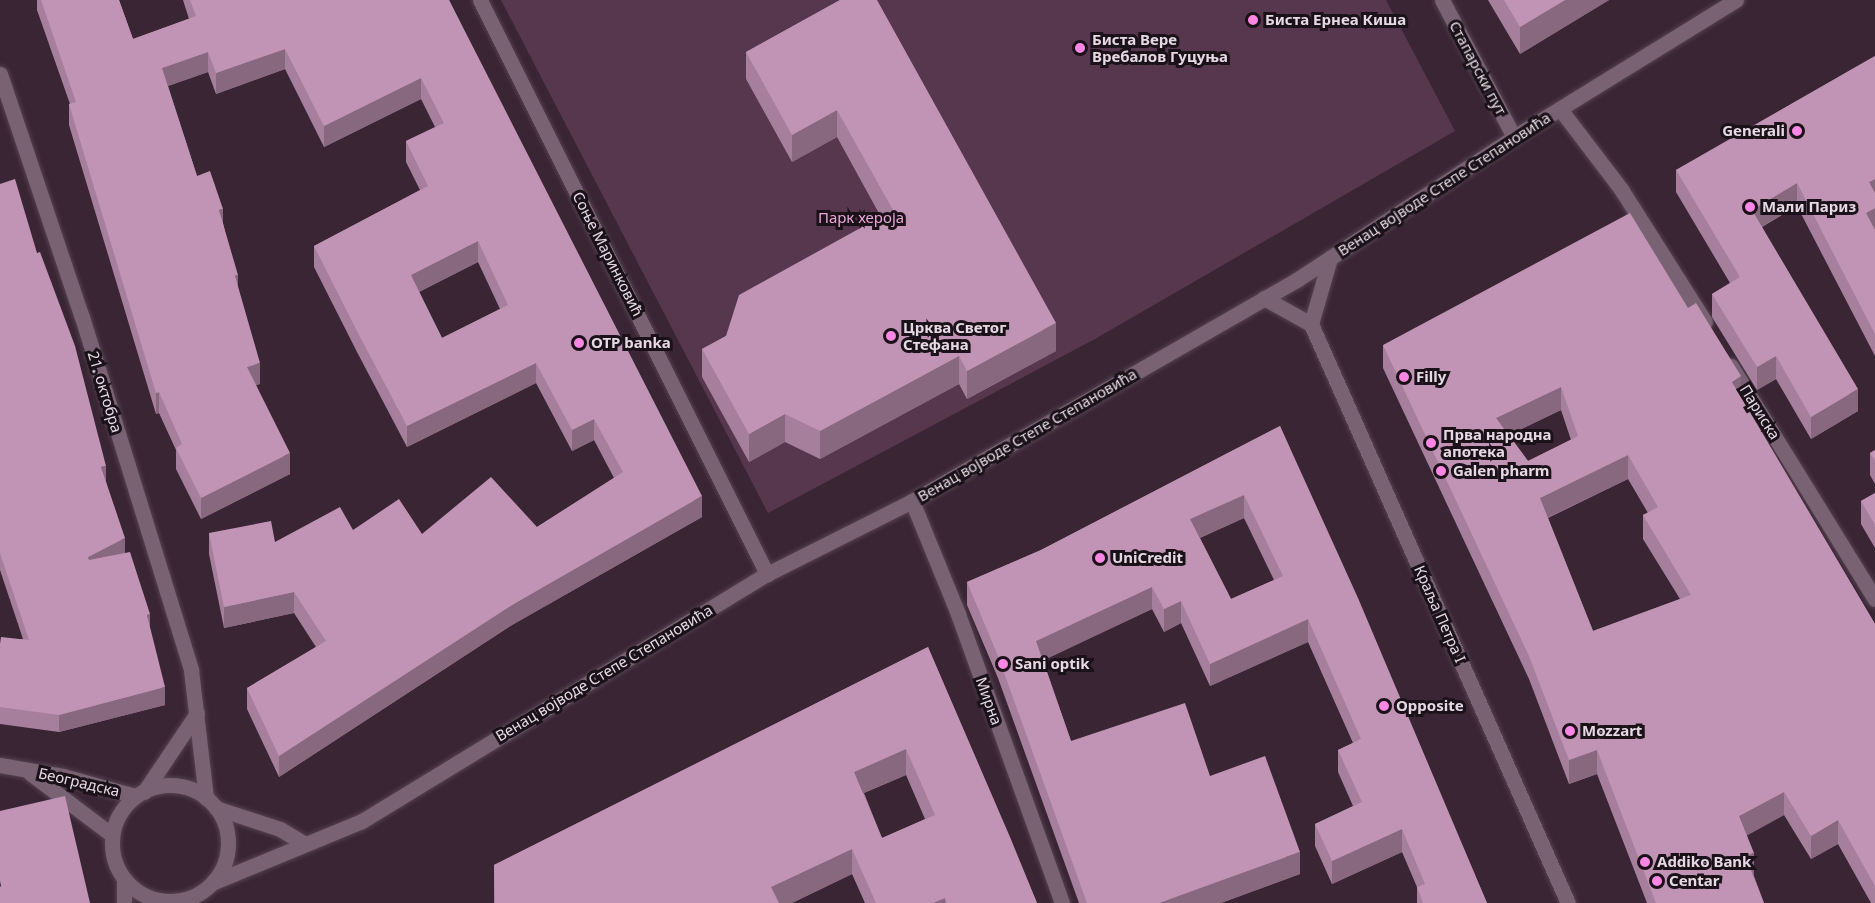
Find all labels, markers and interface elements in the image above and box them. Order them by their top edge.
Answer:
place label: Биста Ернеа Киша [1265,11,1406,29]
marker: Биста Ернеа Киша [1246,13,1260,27]
street label: Стапарски пут [1446,18,1510,118]
place label: Биста Вере Вребалов Гуцуња [1092,30,1228,65]
marker: Биста Вере Вребалов Гуцуња [1073,41,1087,55]
street label: Венац војводе Степе Степановића [1334,108,1554,260]
place label: Generali [1722,122,1785,140]
marker: Generali [1790,124,1804,138]
street label: Соње Маринковић [569,189,647,319]
place label: Мали Париз [1762,198,1856,216]
marker: Мали Париз [1743,200,1757,214]
park label: Парк хероја [818,209,904,227]
place label: Црква Светог Стефана [903,318,1006,353]
marker: Црква Светог Стефана [884,329,898,343]
place label: OTP banka [591,334,671,352]
marker: OTP banka [572,336,586,350]
street label: 21. октобра [84,349,126,435]
street label: Венац војводе Степе Степановића [914,365,1140,505]
place label: Filly [1416,368,1446,386]
marker: Filly [1397,370,1411,384]
street label: Париска [1736,381,1784,443]
place label: Прва народна апотека [1443,425,1552,460]
marker: Прва народна апотека [1424,436,1438,450]
place label: Galen pharm [1453,462,1549,480]
marker: Galen pharm [1434,464,1448,478]
place label: UniCredit [1112,549,1183,567]
marker: UniCredit [1093,551,1107,565]
street label: Краља Петра I [1411,563,1469,665]
street label: Венац војводе Степе Степановића [492,601,716,745]
place label: Sani optik [1015,655,1090,673]
marker: Sani optik [996,657,1010,671]
street label: Мирна [972,675,1006,727]
place label: Opposite [1396,697,1464,715]
marker: Opposite [1377,699,1391,713]
place label: Mozzart [1582,722,1642,740]
marker: Mozzart [1563,724,1577,738]
street label: Београдска [37,764,121,800]
place label: Addiko Bank [1657,853,1751,871]
marker: Addiko Bank [1638,855,1652,869]
place label: Centar [1669,872,1720,890]
marker: Centar [1650,874,1664,888]

